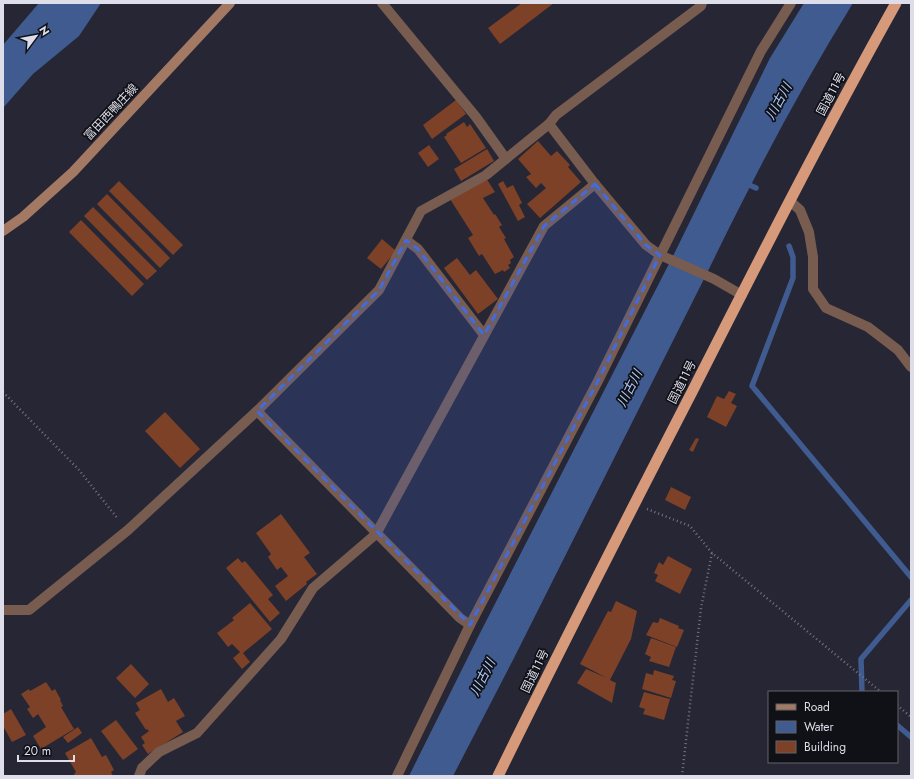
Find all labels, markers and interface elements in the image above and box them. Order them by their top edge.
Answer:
north arrow [16,16,56,56]
text: N [35,23,54,39]
street label: 国道11号 [812,69,850,119]
water label: 川古川 [761,78,797,123]
street label: 富田西鴨庄線 [80,80,142,144]
street label: 国道11号 [663,357,701,407]
water label: 川古川 [612,365,648,410]
street label: 国道11号 [517,646,553,696]
water label: 川古川 [465,654,501,699]
legend [768,691,898,763]
text: Road [804,698,830,716]
text: Water [804,718,835,736]
scale bar [18,737,74,763]
text: Building [804,738,846,756]
text: 20 m [24,742,51,760]

